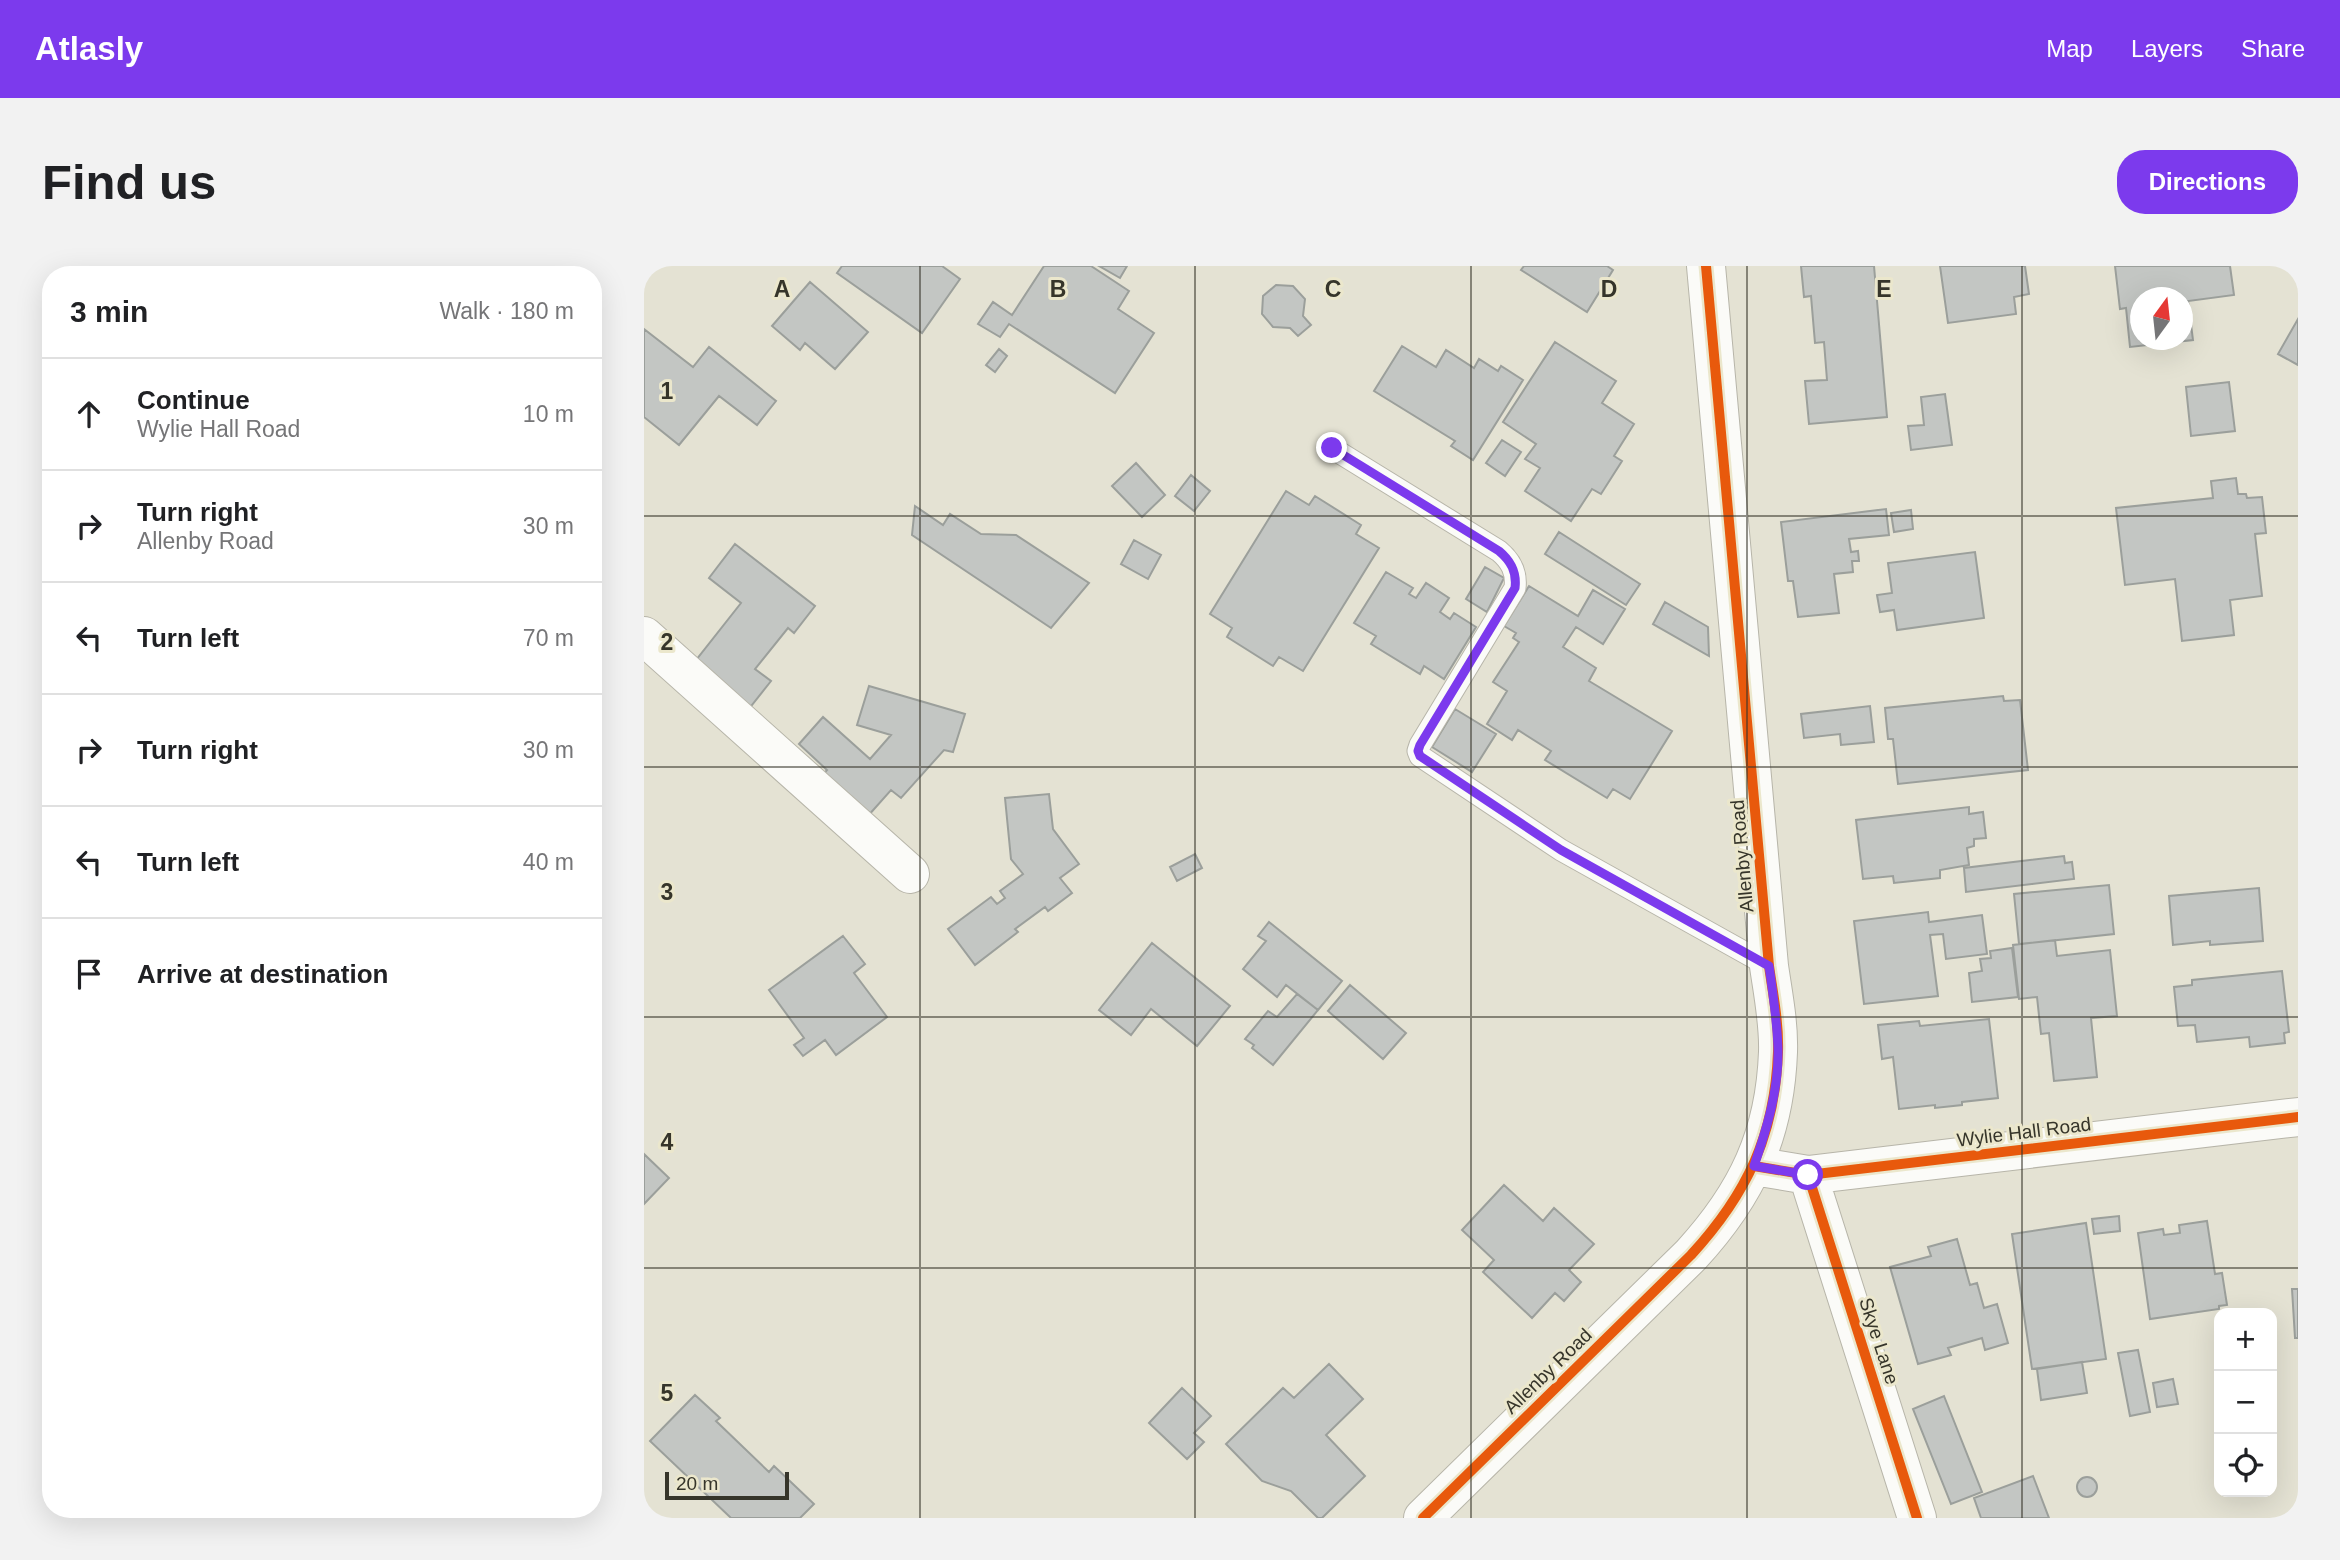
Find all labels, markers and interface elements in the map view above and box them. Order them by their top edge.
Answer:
text: Atlasly [35,30,143,67]
text: Map [2046,35,2093,62]
text: Layers [2131,35,2203,62]
text: Share [2241,35,2305,62]
button: Directions [2117,150,2298,214]
text: Find us [42,155,216,209]
text: A [774,276,790,302]
text: B [1050,276,1066,302]
text: C [1325,276,1341,302]
text: D [1601,276,1617,302]
text: E [1876,276,1892,302]
north arrow [2130,287,2193,350]
text: 3 min [70,295,148,328]
text: Walk · 180 m [439,298,574,324]
text: 1 [661,378,674,404]
text: Continue [137,385,250,415]
icon: ahead [70,395,108,433]
text: 10 m [523,401,574,427]
text: Wylie Hall Road [137,416,300,442]
route end [1316,432,1347,463]
text: Turn right [137,497,258,527]
icon: right [70,507,108,545]
text: 30 m [523,513,574,539]
text: Allenby Road [137,528,274,554]
icon: left [70,619,108,657]
text: Turn left [137,623,239,653]
text: 70 m [523,625,574,651]
text: 2 [661,629,673,655]
icon: right [70,731,108,769]
text: Turn right [137,735,258,765]
text: 30 m [523,737,574,763]
street label: Allenby Road [1727,799,1757,913]
icon: left [70,843,108,881]
text: Turn left [137,847,239,877]
text: 40 m [523,849,574,875]
text: 3 [661,879,673,905]
icon: arrive [70,955,108,993]
text: Arrive at destination [137,959,388,989]
street label: Wylie Hall Road [1956,1113,2092,1151]
text: 4 [661,1129,674,1155]
route start [1792,1159,1823,1190]
street label: Skye Lane [1855,1295,1903,1387]
map controls [2214,1308,2277,1497]
button: + [2214,1308,2277,1371]
street label: Allenby Road [1500,1324,1596,1418]
button: − [2214,1371,2277,1434]
text: 5 [661,1380,674,1406]
button: locate [2214,1434,2277,1497]
scale bar [665,1469,789,1501]
text: 20 m [676,1473,718,1494]

